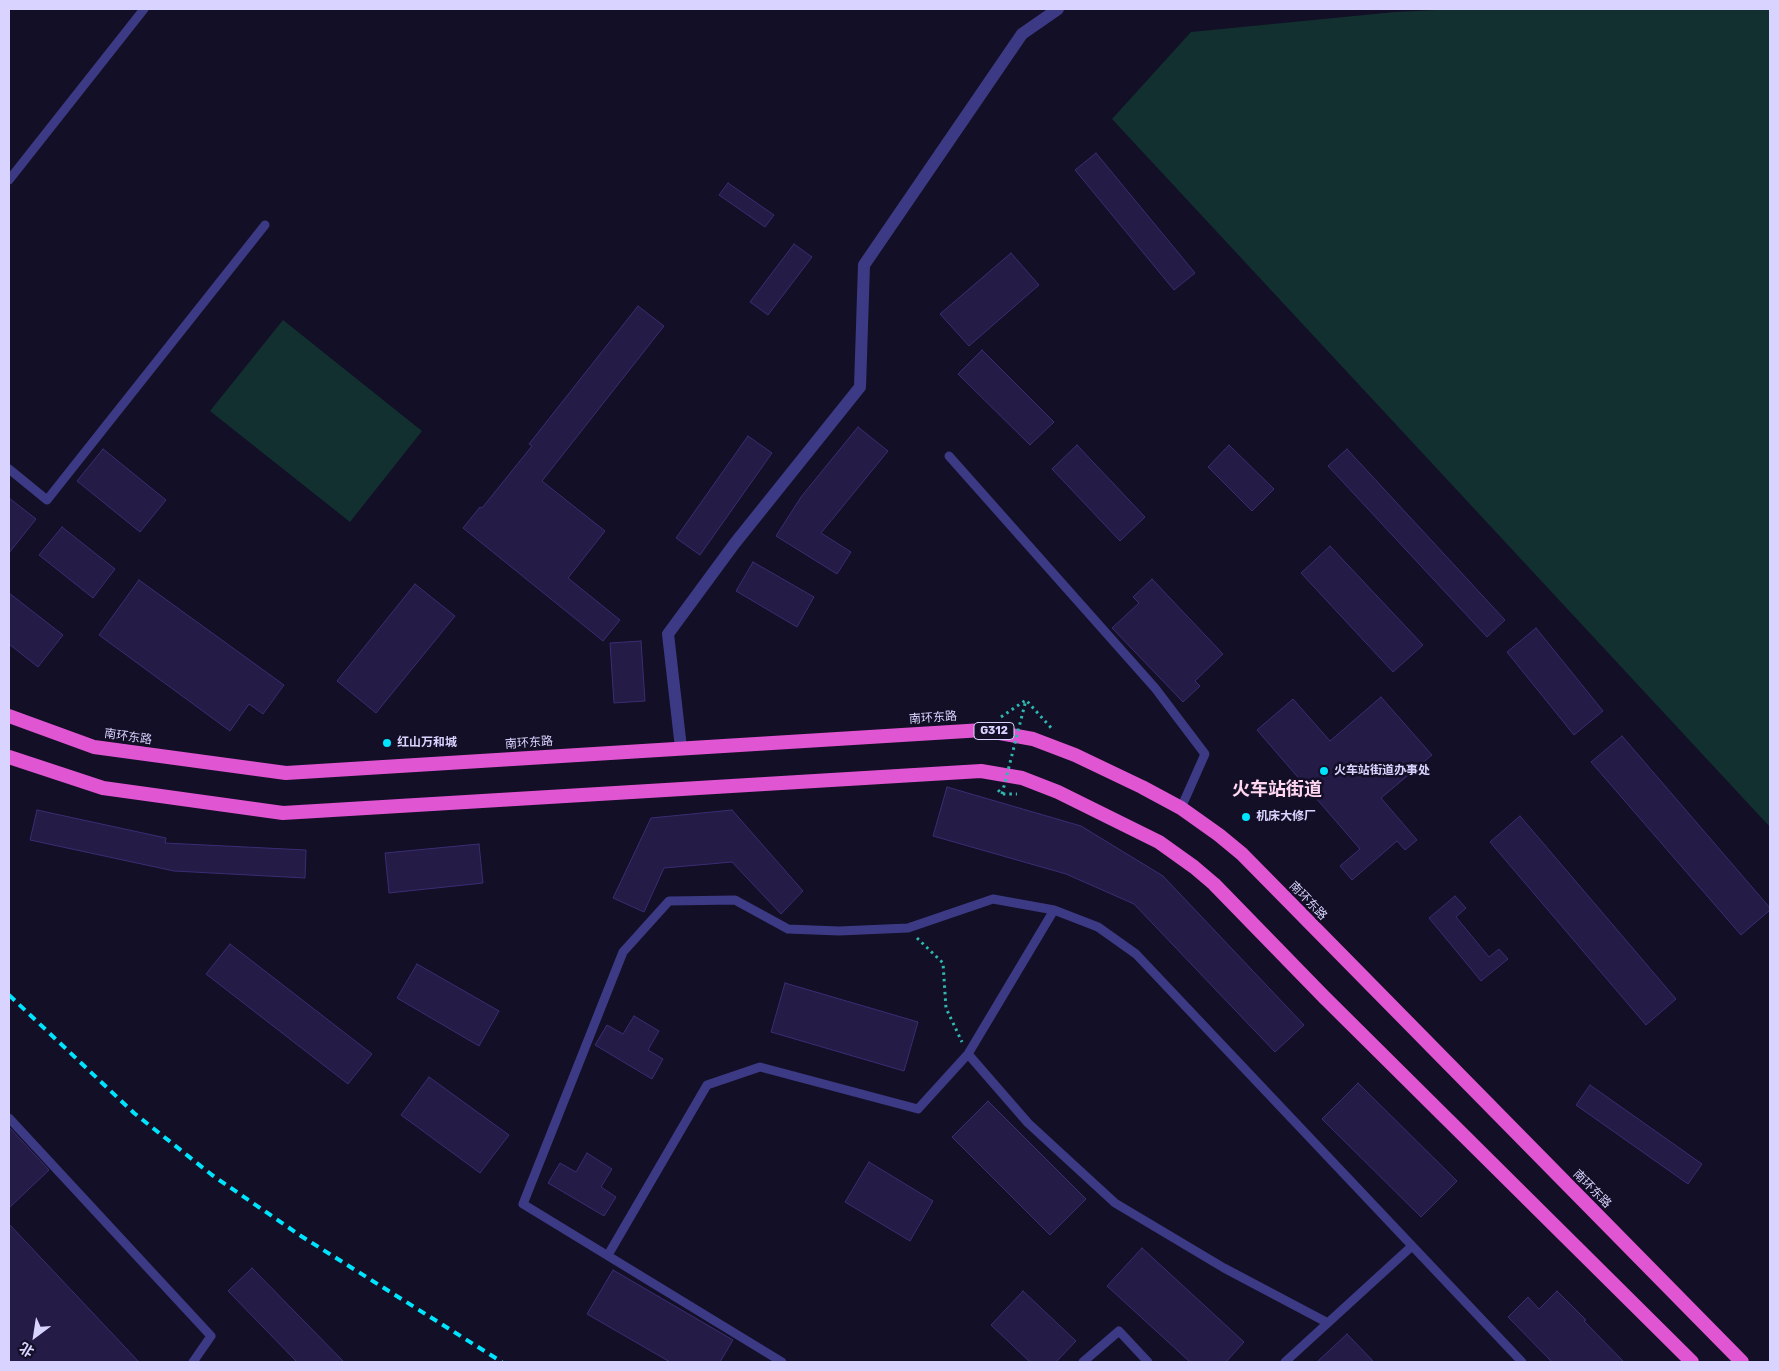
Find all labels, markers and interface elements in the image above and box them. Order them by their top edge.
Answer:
street label: 南环东路 [909,709,957,727]
road number: G312 [974,722,1014,739]
street label: 南环东路 [103,727,153,747]
street label: 南环东路 [505,734,553,752]
place label: 红山万和城 [397,736,457,750]
marker: 红山万和城 [381,737,393,749]
place label: 火车站街道办事处 [1334,764,1430,778]
marker: 火车站街道办事处 [1318,765,1330,777]
district label: 火车站街道 [1232,779,1322,801]
place label: 机床大修厂 [1256,810,1316,824]
marker: 机床大修厂 [1240,811,1252,823]
street label: 南环东路 [1286,879,1330,923]
street label: 南环东路 [1570,1167,1614,1211]
north arrow [10,1311,60,1361]
text: 北 [17,1338,37,1360]

